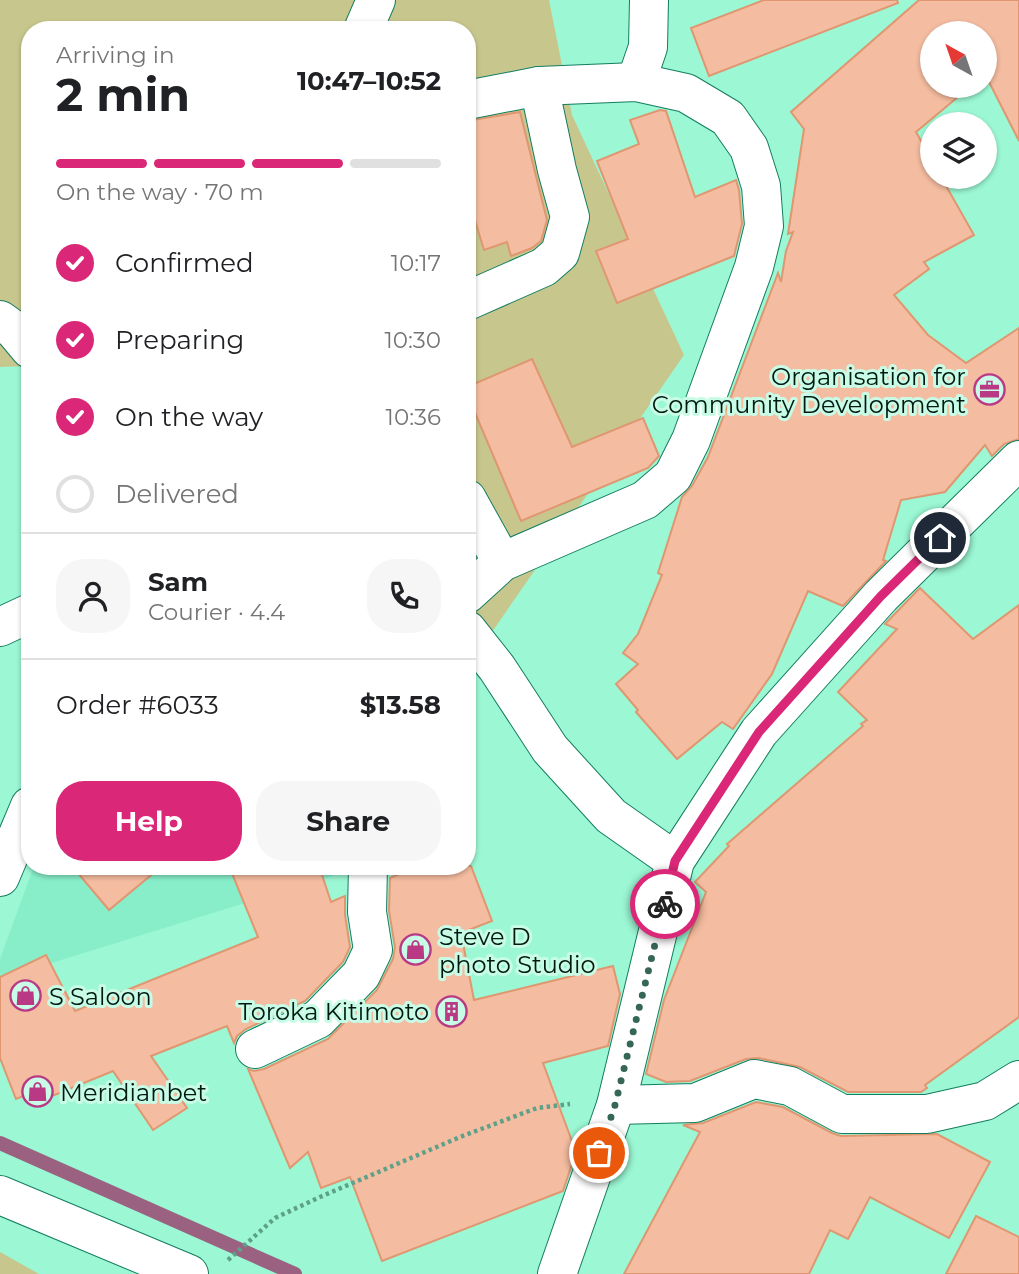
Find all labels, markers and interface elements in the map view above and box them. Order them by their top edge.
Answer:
north arrow [920,21,998,98]
map controls [920,21,997,189]
text: Arriving in [56,41,175,69]
text: 10:47–10:52 [297,65,441,97]
text: 2 min [56,66,190,123]
button: layers [920,112,997,189]
text: On the way · 70 m [56,178,264,206]
icon: check [56,244,94,282]
text: Confirmed [115,247,254,279]
text: 10:17 [391,249,441,277]
icon: check [56,321,94,359]
text: Preparing [115,324,244,356]
text: 10:30 [384,326,441,354]
place label: Organisation for Community Development [652,362,966,419]
office icon: Organisation for Community Development [972,373,1006,407]
icon: check [56,398,94,436]
text: On the way [115,401,263,433]
text: 10:36 [386,403,441,431]
text: Delivered [115,478,239,510]
pin [910,508,970,568]
icon: home [921,519,959,557]
button: person [56,559,130,633]
button: phone [367,559,441,633]
text: Sam [148,566,208,598]
text: Courier · 4.4 [148,598,285,626]
text: Order #6033 [56,689,219,721]
text: $13.58 [360,689,441,721]
button: Help [56,781,242,861]
button: Share [256,781,441,861]
courier [630,869,700,939]
icon: bike [646,885,684,923]
place label: Steve D photo Studio [439,922,596,979]
shop icon: Steve D photo Studio [399,933,433,967]
shop icon: S Saloon [9,979,43,1013]
place label: S Saloon [49,982,152,1011]
building icon: Toroka Kitimoto [435,994,469,1028]
place label: Toroka Kitimoto [238,997,429,1026]
shop icon: Meridianbet [20,1075,54,1109]
place label: Meridianbet [60,1078,207,1107]
pin [569,1123,629,1183]
icon: bag [580,1134,618,1172]

